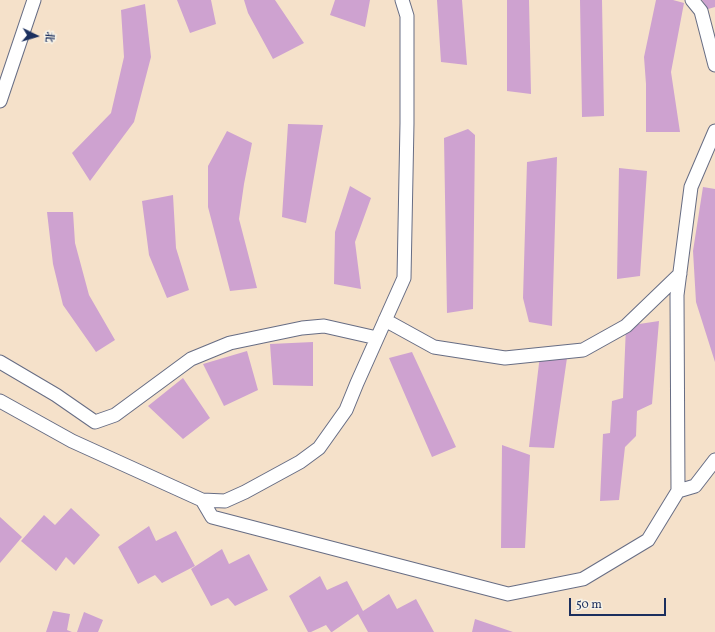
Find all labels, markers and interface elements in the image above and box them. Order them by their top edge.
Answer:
north arrow [16,16,56,56]
text: 北 [41,31,56,43]
scale bar [571,590,668,616]
text: 50 m [576,597,602,613]

